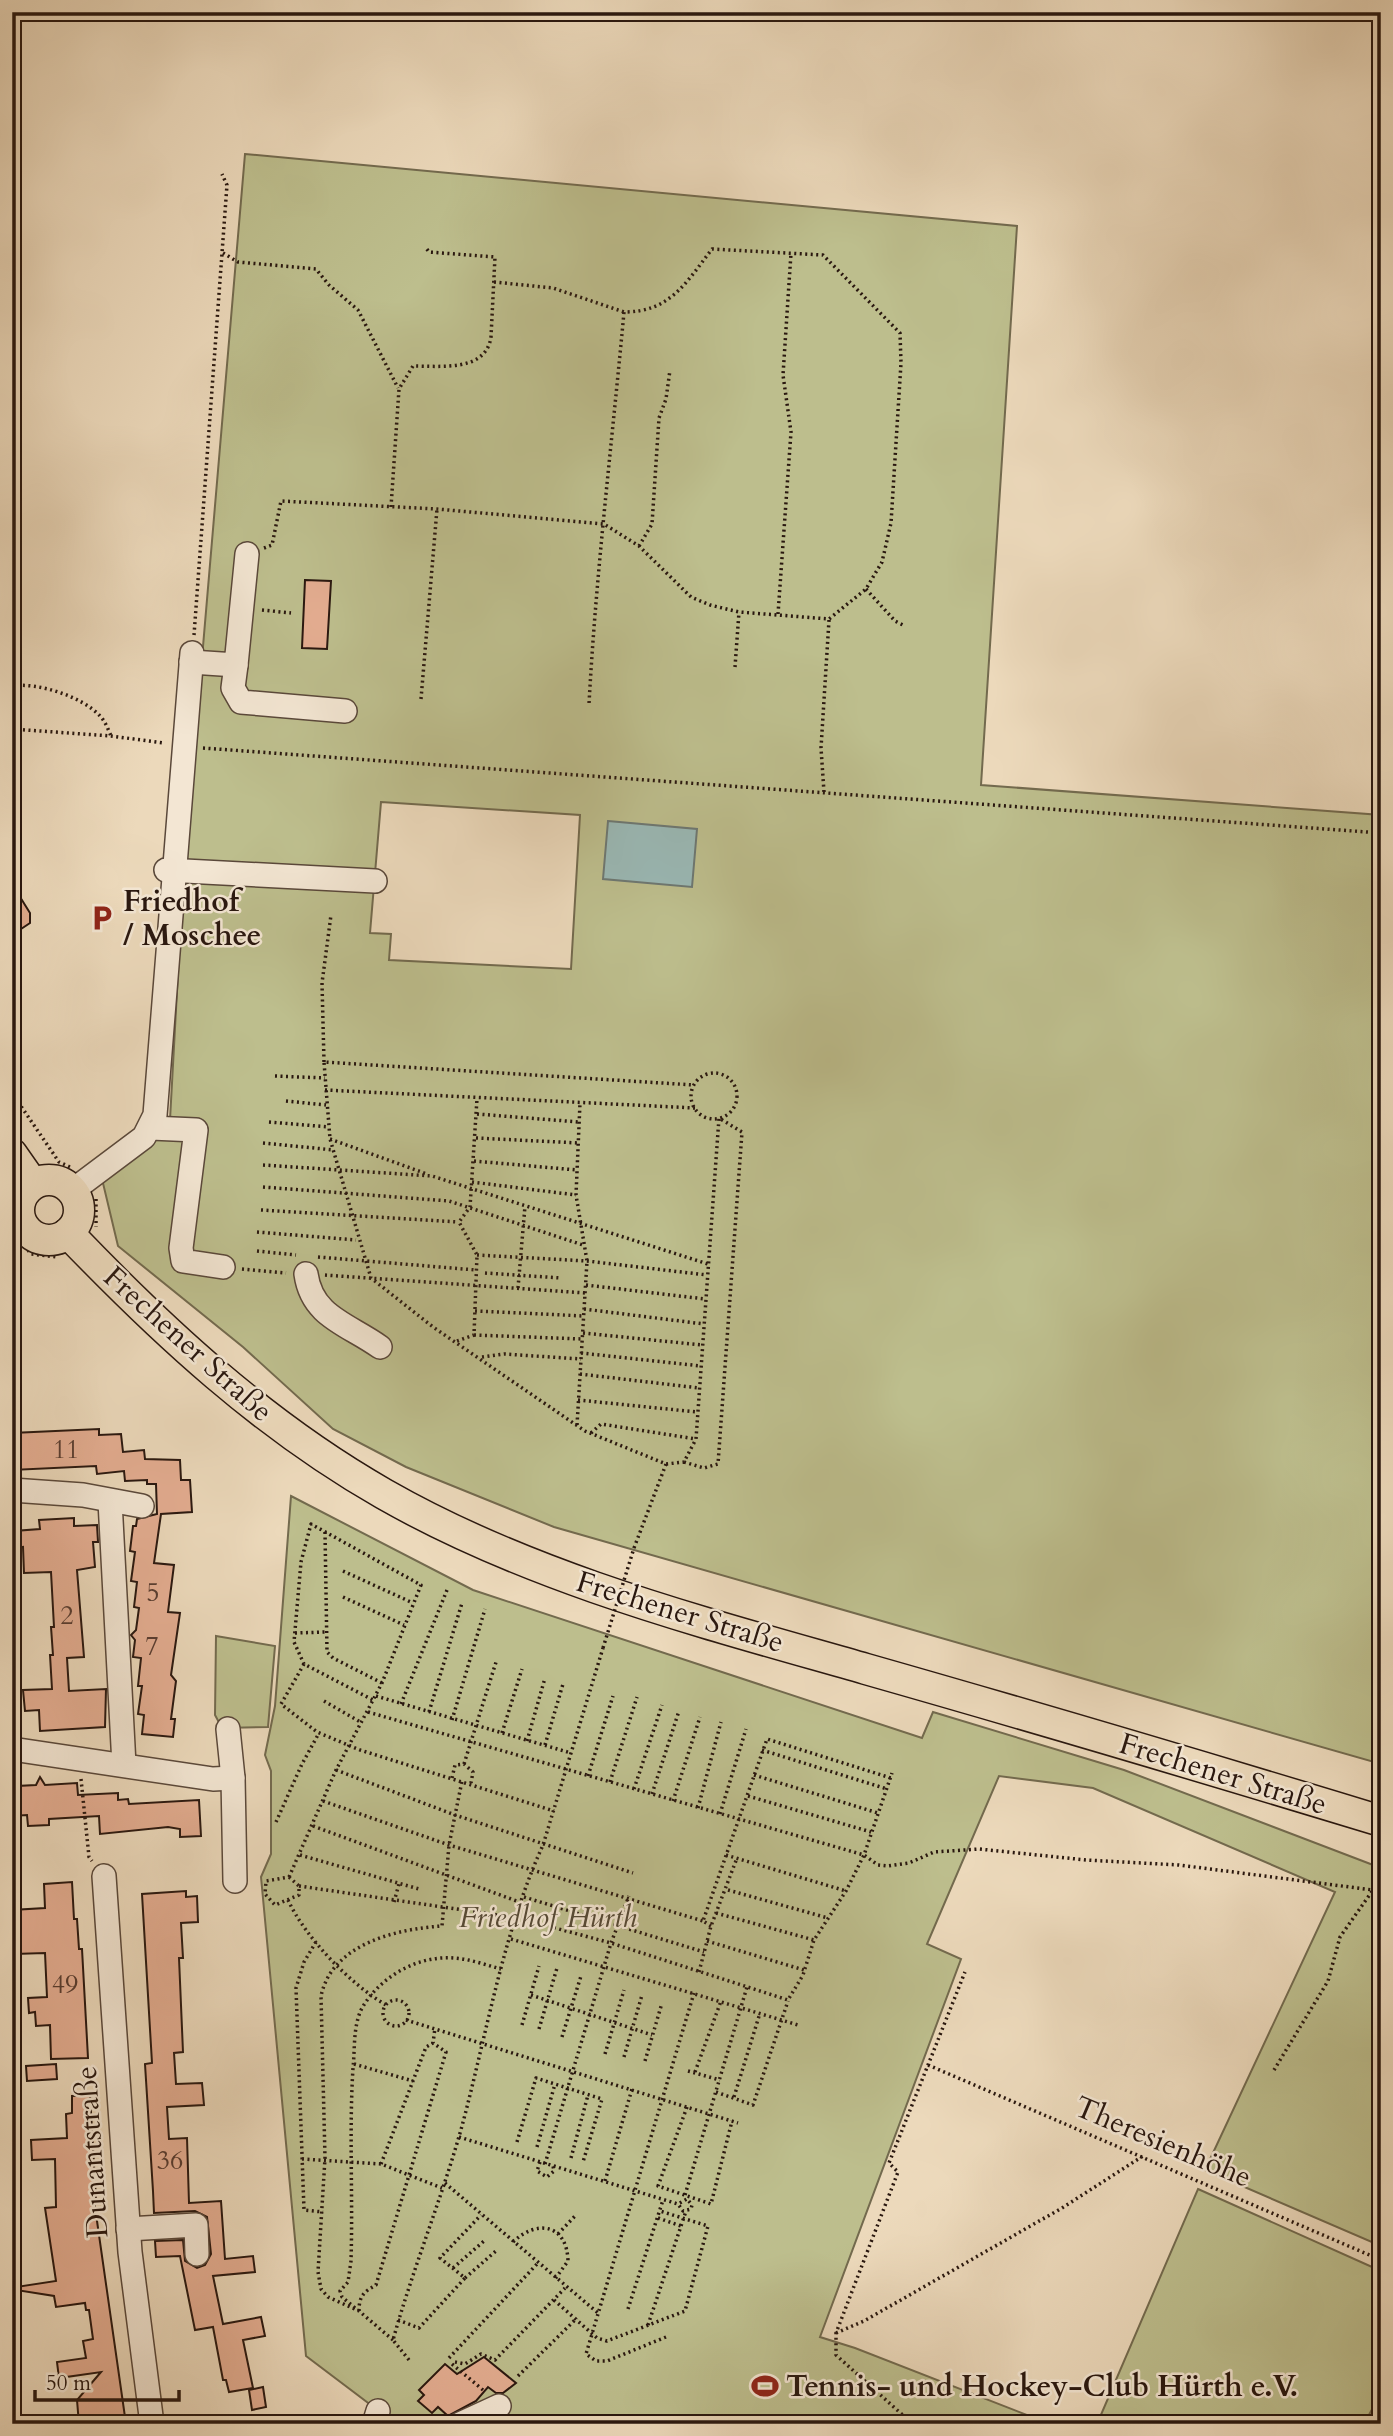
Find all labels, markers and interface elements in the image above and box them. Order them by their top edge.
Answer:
place label: Friedhof / Moschee [123,881,261,956]
parking icon: Friedhof / Moschee [87,903,117,933]
street label: Frechener Straße [94,1257,282,1431]
house number: 11 [53,1432,79,1467]
street label: Frechener Straße [571,1561,789,1663]
house number: 5 [146,1575,160,1610]
house number: 2 [60,1598,74,1633]
house number: 7 [145,1629,159,1664]
street label: Frechener Straße [1114,1723,1332,1825]
park label: Friedhof Hürth [459,1897,638,1938]
house number: 49 [52,1967,78,2002]
street label: Dunantstraße [66,2065,118,2239]
street label: Theresienhöhe [1068,2086,1258,2198]
house number: 36 [157,2143,183,2178]
scale bar [35,2359,178,2403]
place label: Tennis- und Hockey-Club Hürth e.V. [786,2366,1298,2407]
text: 50 m [46,2369,91,2398]
sports icon: Tennis- und Hockey-Club Hürth e.V. [750,2371,780,2401]

